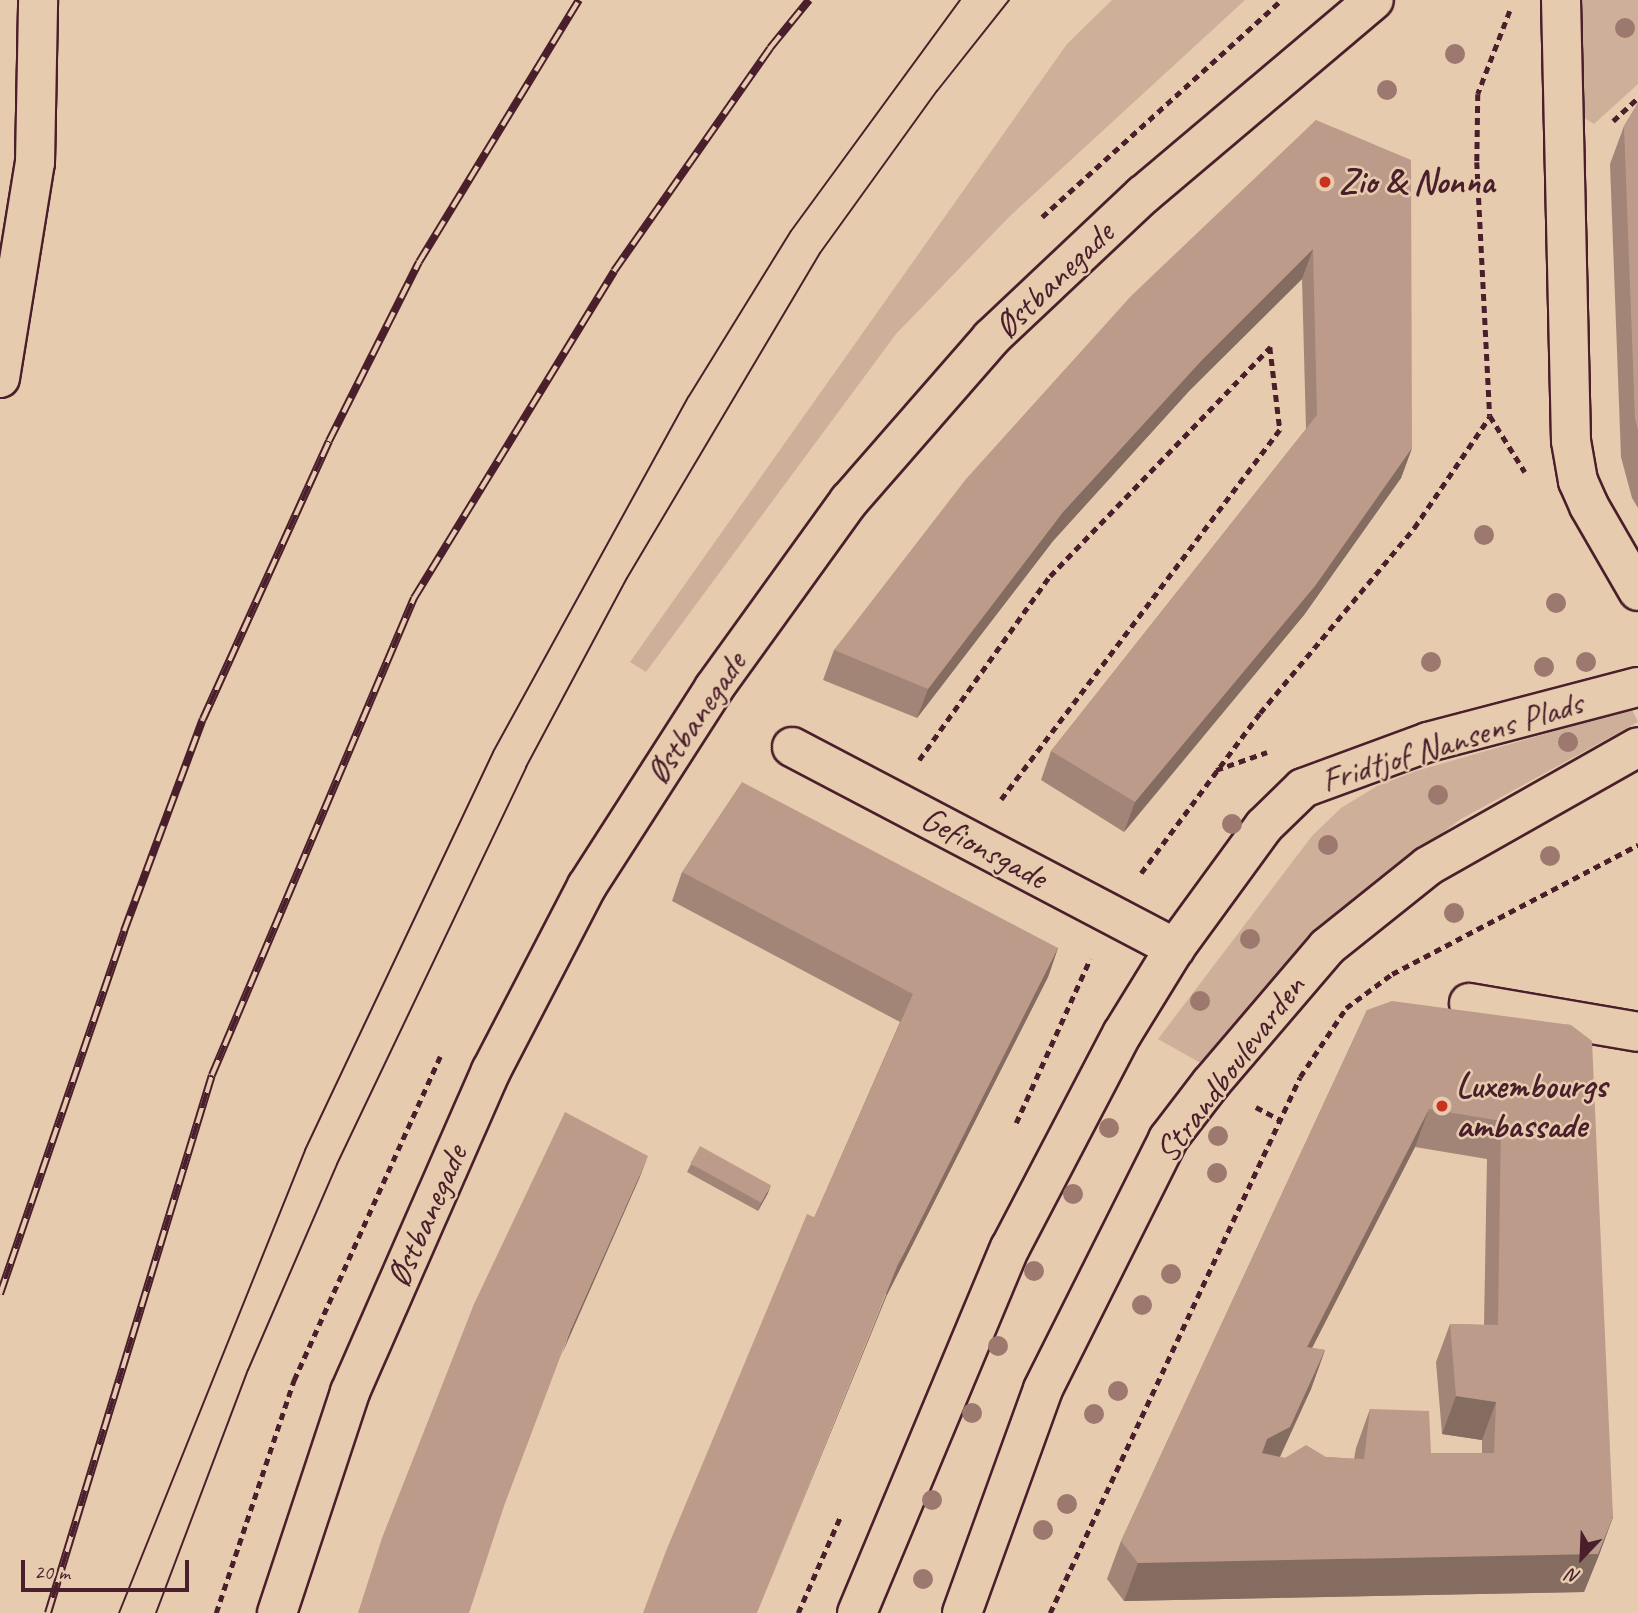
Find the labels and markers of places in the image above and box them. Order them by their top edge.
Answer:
place label: Zio & Nonna [1339,161,1494,203]
marker: Zio & Nonna [1317,174,1333,190]
place label: Luxembourgs ambassade [1456,1065,1607,1147]
marker: Luxembourgs ambassade [1434,1098,1450,1114]

